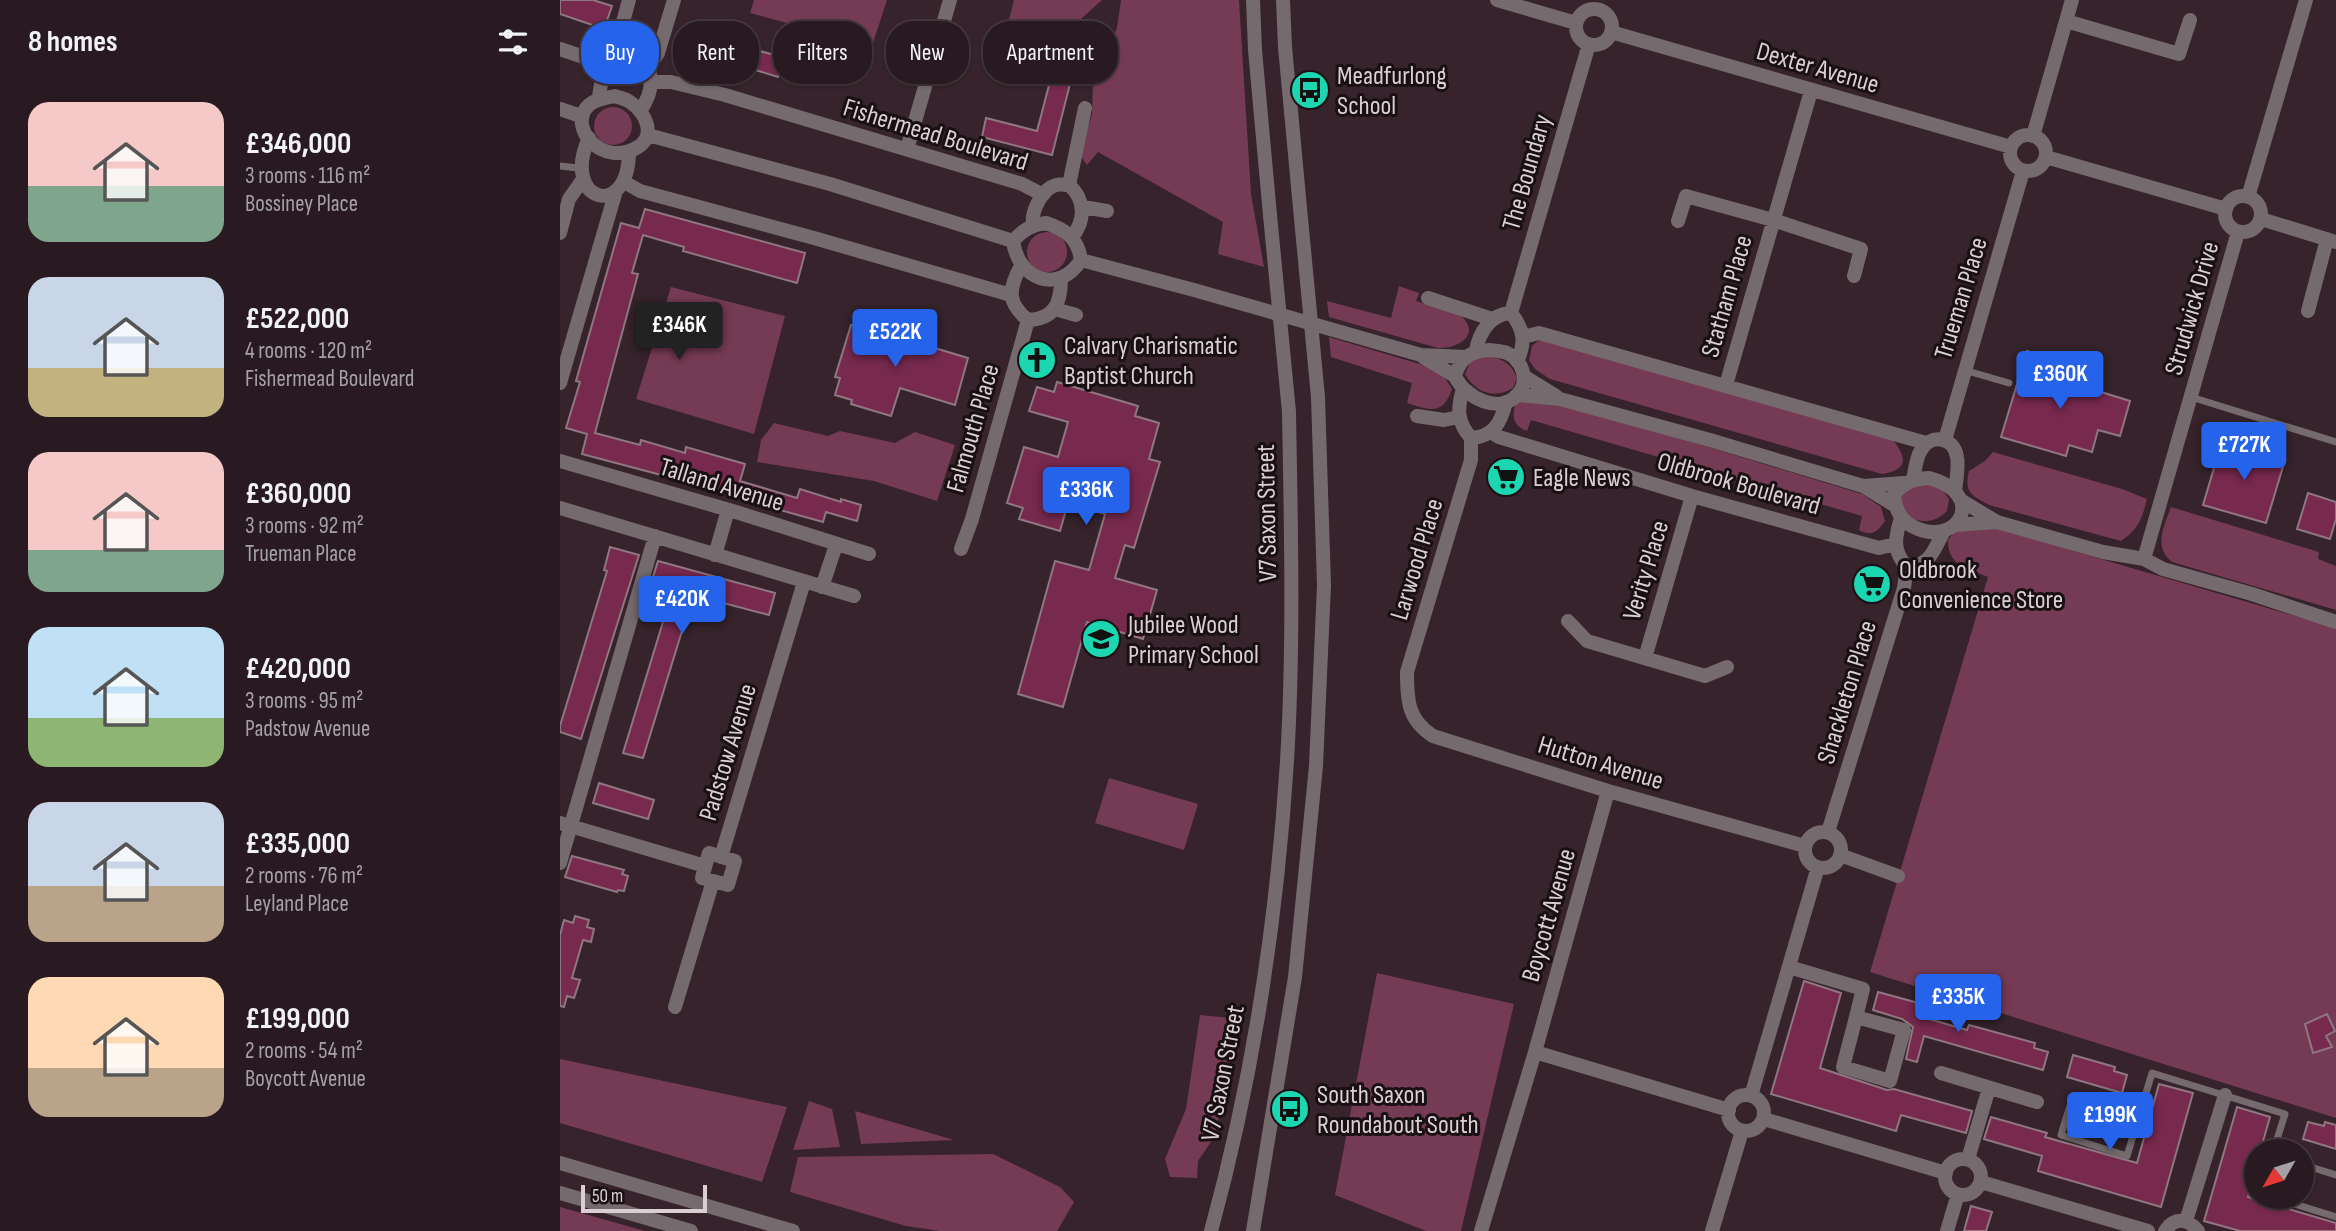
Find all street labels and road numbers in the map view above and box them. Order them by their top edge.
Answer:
street label: Dexter Avenue [1753,36,1882,101]
street label: Fishermead Boulevard [839,93,1032,178]
street label: The Boundary [1496,111,1559,234]
street label: Statham Place [1695,232,1760,361]
street label: Trueman Place [1928,234,1995,363]
street label: Strudwick Drive [2159,238,2226,379]
street label: Falmouth Place [940,361,1007,496]
street label: V7 Saxon Street [1251,444,1284,582]
street label: Oldbrook Boulevard [1654,446,1824,522]
street label: Talland Avenue [656,452,787,519]
street label: Larwood Place [1384,495,1451,624]
street label: Verity Place [1617,517,1676,624]
street label: Shackleton Place [1811,617,1884,768]
street label: Padstow Avenue [693,680,764,825]
street label: Hutton Avenue [1534,730,1667,797]
street label: Boycott Avenue [1516,845,1583,985]
street label: V7 Saxon Street [1195,1003,1252,1144]

